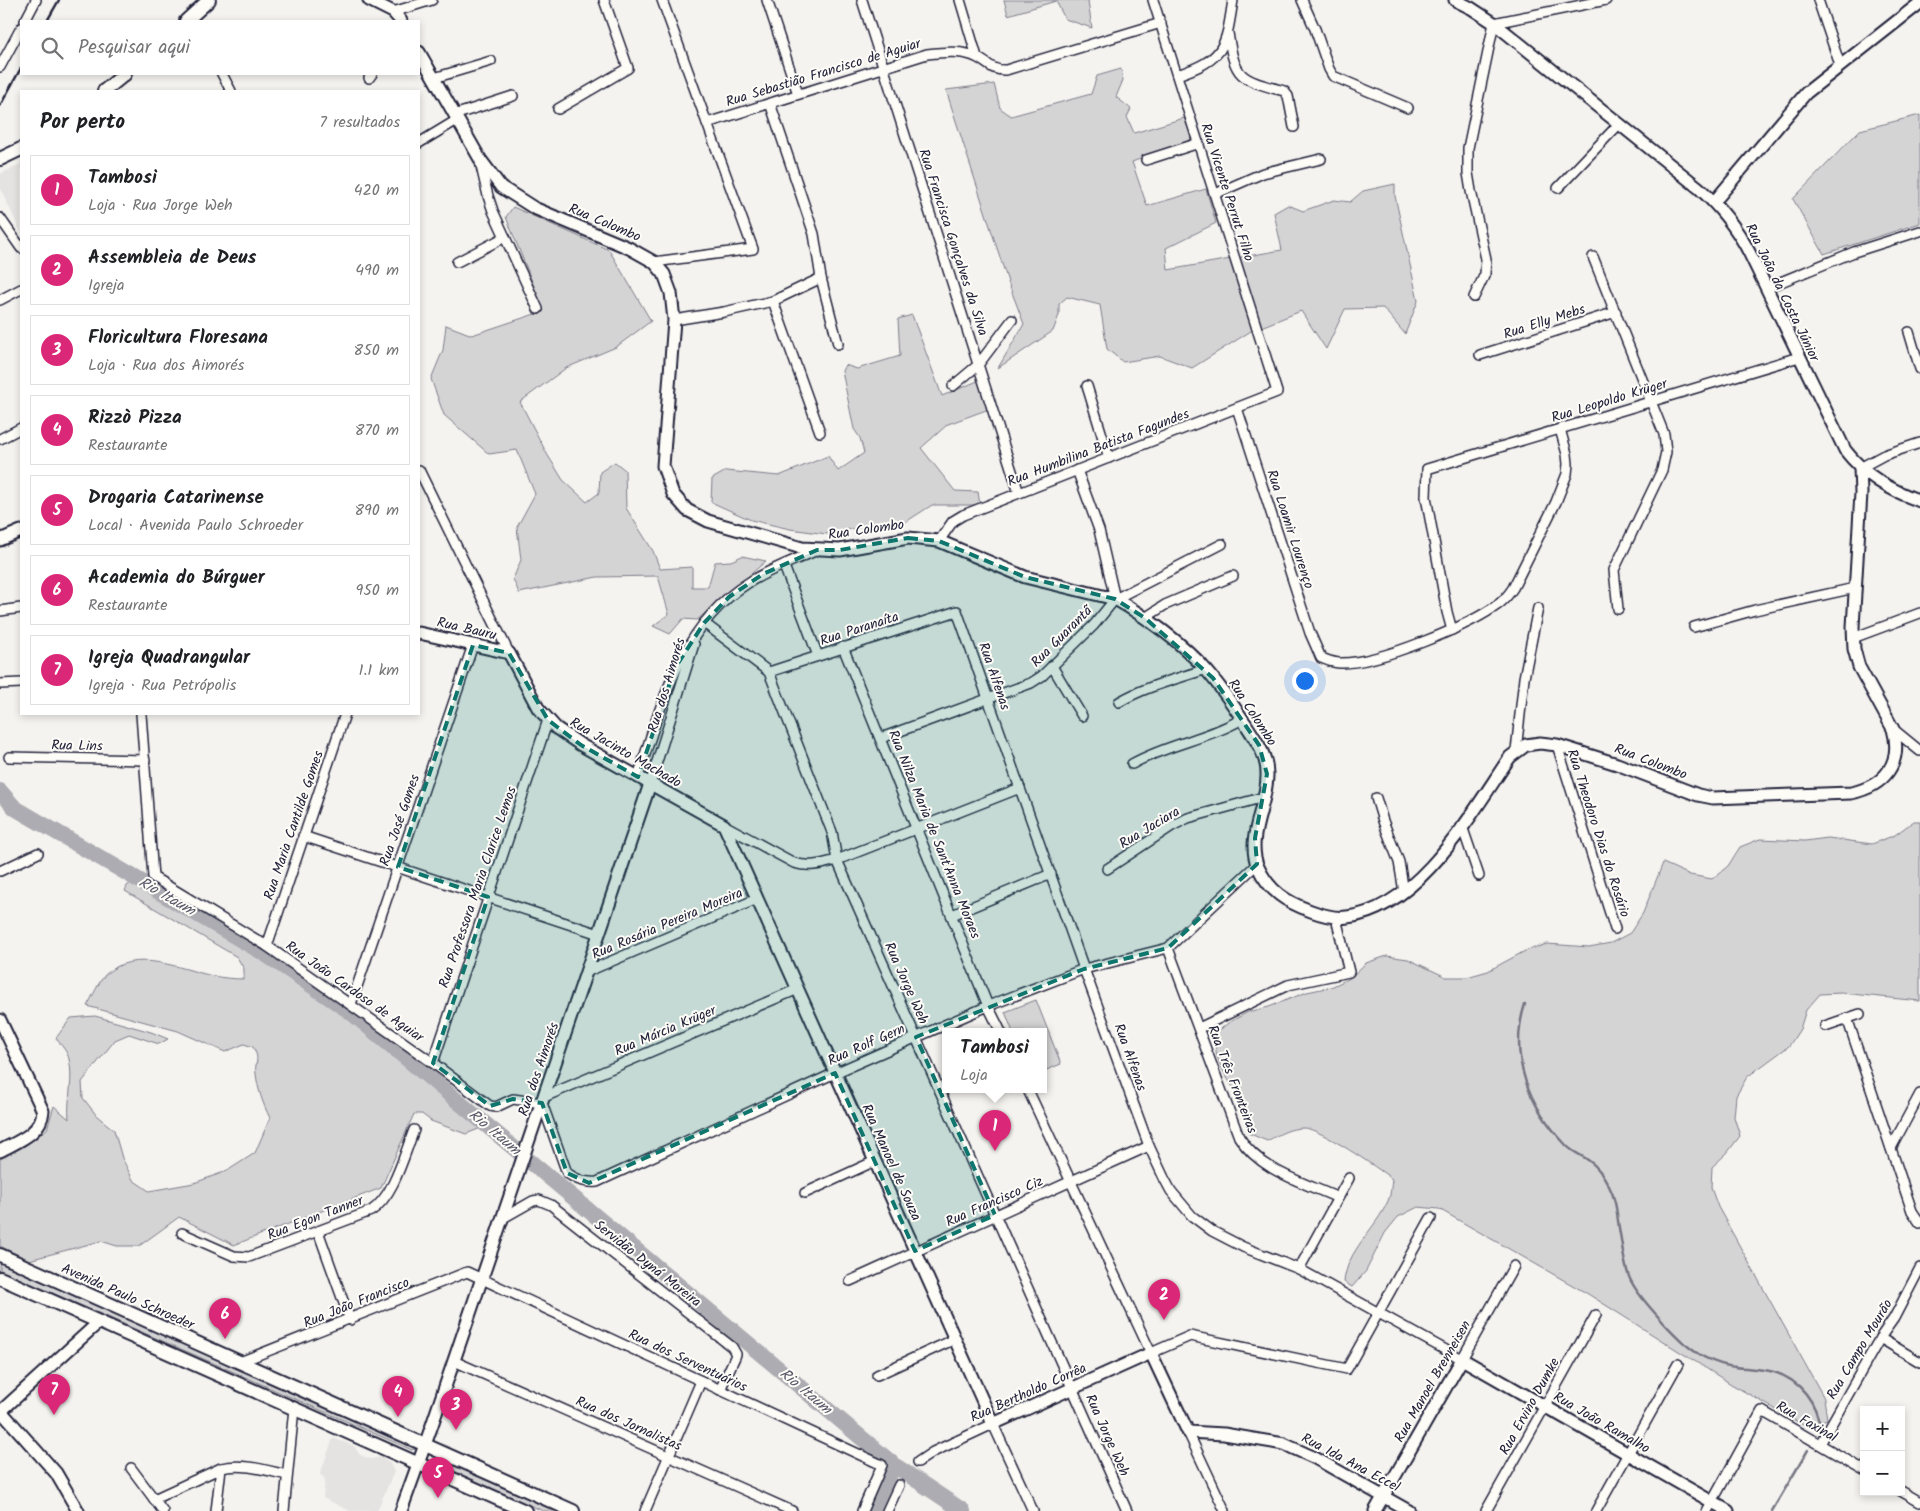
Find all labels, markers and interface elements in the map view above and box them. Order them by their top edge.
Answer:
search box [20,20,420,75]
street label: Rua Sebastião Francisco de Aguiar [723,32,925,113]
text: Pesquisar aqui [78,33,190,63]
icon: search [38,34,66,62]
text: Por perto [40,106,125,139]
text: 7 resultados [320,110,400,135]
street label: Rua Vicente Perrut Filho [1194,120,1260,264]
street label: Rua Francisca Gonçalves da Silva [912,146,994,339]
text: Tambosi [88,163,157,193]
text: 1 [55,178,59,203]
text: 420 m [354,178,399,203]
text: Loja · Rua Jorge Weh [88,193,233,218]
street label: Rua Colombo [565,198,644,248]
street label: Rua João da Costa Júnior [1739,220,1826,366]
text: Assembleia de Deus [88,243,256,273]
text: 2 [52,258,62,283]
text: 490 m [355,258,399,283]
text: Igreja [88,273,125,298]
street label: Rua Elly Mebs [1500,298,1588,346]
text: Floricultura Floresana [88,323,268,353]
text: 3 [53,338,61,363]
text: 850 m [354,338,399,363]
text: Loja · Rua dos Aimorés [88,353,244,378]
street label: Rua Leopoldo Krüger [1549,372,1671,429]
text: Rizzò Pizza [88,403,182,433]
street label: Rua Humbilina Batista Fagundes [1004,403,1193,493]
text: 4 [53,418,61,443]
text: 870 m [355,418,399,443]
text: Restaurante [88,433,167,458]
street label: Rua Loamir Lourenço [1260,467,1320,592]
text: Drogaria Catarinense [88,483,264,513]
text: 5 [53,498,61,523]
text: 890 m [354,498,399,523]
text: Local · Avenida Paulo Schroeder [88,513,303,538]
street label: Rua Colombo [827,514,906,546]
text: Academia do Búrguer [88,563,265,593]
text: 6 [53,578,61,603]
text: 950 m [355,578,399,603]
text: Restaurante [88,593,167,618]
street label: Rua Guarantã [1026,600,1099,673]
street label: Rua Paranaíta [817,606,902,652]
street label: Rua Bauru [435,611,499,647]
street label: Rua dos Aimorés [642,635,692,735]
street label: Rua Alfenas [972,639,1016,713]
text: Igreja Quadrangular [88,643,250,673]
text: 7 [53,658,61,683]
text: 1.1 km [359,658,399,683]
your location [1292,668,1318,694]
text: Igreja · Rua Petrópolis [88,673,236,698]
street label: Rua Colombo [1222,675,1282,751]
street label: Rua Jacinto Machado [566,712,685,794]
street label: Rua Nilza Maria de Sant'Anna Moraes [882,727,986,942]
street label: Rua Lins [51,735,103,757]
street label: Rua Colombo [1611,738,1690,786]
street label: Rua Theodoro Dias do Rosário [1560,746,1636,920]
street label: Rua Maria Cantilde Gomes [258,748,330,903]
street label: Rua José Gomes [374,771,426,869]
street label: Rua Professora Maria Clarice Lemos [433,784,523,991]
street label: Rua Jaciara [1115,801,1184,855]
water label: Rio Itaum [134,871,200,923]
street label: Rua Rosária Pereira Moreira [588,882,746,966]
street label: Rua João Cardoso de Aguiar [281,936,429,1049]
street label: Rua Jorge Weh [878,939,934,1028]
street label: Rua Márcia Krüger [611,999,721,1062]
street label: Rua Rolf Gern [824,1018,909,1072]
street label: Rua dos Aimorés [513,1019,565,1119]
street label: Rua Alfenas [1108,1020,1152,1094]
street label: Rua Três Fronteiras [1201,1022,1263,1137]
popup [942,1028,1047,1093]
text: Tambosi [960,1033,1029,1063]
text: Loja [960,1063,988,1088]
street label: Rua Manoel de Souza [855,1100,927,1224]
water label: Rio Itaum [463,1104,527,1162]
pin: 1 [979,1110,1011,1151]
street label: Rua Francisco Ciz [942,1171,1047,1233]
street label: Rua Egon Tanner [264,1189,368,1246]
street label: Servidão Dyná Moreira [589,1215,706,1313]
street label: Avenida Paulo Schroeder [58,1258,199,1337]
street label: Rua João Francisco [300,1272,413,1334]
pin: 2 [1148,1279,1180,1320]
street label: Rua Campo Mourão [1821,1295,1899,1404]
pin: 6 [209,1298,241,1339]
street label: Rua Manoel Brenneisen [1389,1316,1477,1447]
street label: Rua dos Serventuários [624,1324,751,1398]
street label: Rua Ervino Dumke [1494,1353,1566,1459]
street label: Rua Bertholdo Corrêa [967,1357,1090,1428]
water label: Rio Itaum [774,1363,838,1421]
pin: 7 [38,1374,70,1415]
pin: 4 [382,1376,414,1417]
street label: Rua João Ramalho [1549,1386,1654,1459]
pin: 3 [440,1389,472,1430]
street label: Rua dos Jornalistas [572,1391,685,1457]
street label: Rua Jorge Weh [1079,1391,1135,1480]
street label: Rua Faxinal [1772,1395,1842,1449]
map controls [1860,1406,1905,1496]
button: + [1860,1406,1905,1451]
street label: Rua Ida Ana Eccel [1297,1428,1404,1498]
button: − [1860,1451,1905,1496]
pin: 5 [422,1457,454,1498]

